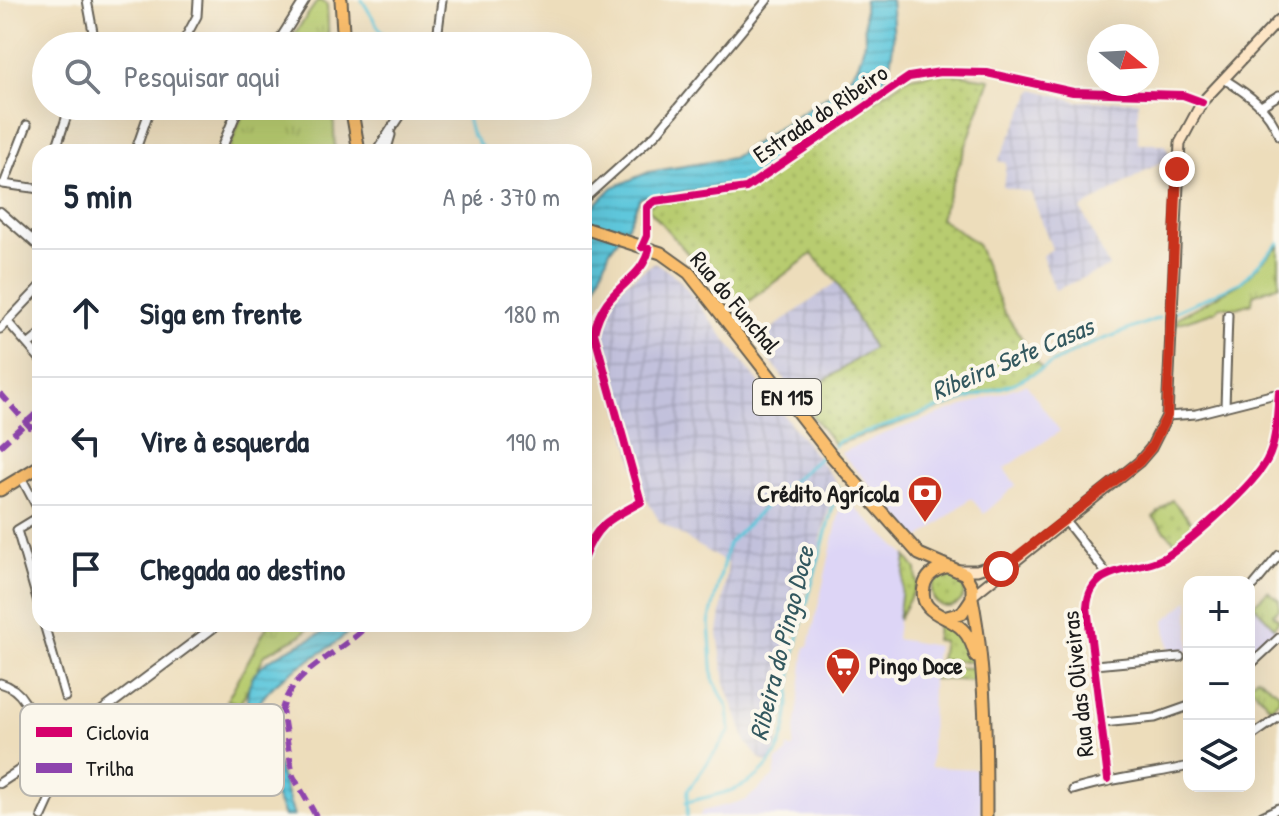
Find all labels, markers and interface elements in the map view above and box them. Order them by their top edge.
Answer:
north arrow [1087,24,1159,96]
search box [32,32,592,120]
icon: search [60,54,104,98]
text: Pesquisar aqui [124,56,281,96]
street label: Estrada do Ribeiro [747,56,894,170]
route end [1159,151,1195,187]
text: 5 min [64,173,132,219]
text: A pé · 370 m [443,179,560,214]
street label: Rua do Funchal [684,244,789,360]
icon: ahead [64,291,108,335]
text: Siga em frente [140,293,302,333]
text: 180 m [504,296,560,331]
water label: Ribeira Sete Casas [926,307,1100,408]
road number: EN 115 [753,379,821,415]
icon: left [64,419,108,463]
text: Vire à esquerda [140,421,309,461]
text: 190 m [506,424,560,459]
bank icon: Crédito Agrícola [906,474,944,524]
place label: Crédito Agrícola [757,477,900,510]
water label: Ribeira do Pingo Doce [740,541,823,744]
icon: arrive [64,547,108,591]
text: Chegada ao destino [140,549,345,589]
route start [983,551,1019,587]
map controls [1183,576,1255,792]
button: + [1183,576,1255,648]
street label: Rua das Oliveiras [1053,609,1101,759]
supermarket icon: Pingo Doce [824,646,862,696]
button: − [1183,648,1255,720]
place label: Pingo Doce [869,649,963,682]
legend [20,704,284,796]
text: Ciclovia [86,717,149,747]
button: layers [1183,720,1255,792]
text: Trilha [86,753,134,783]

